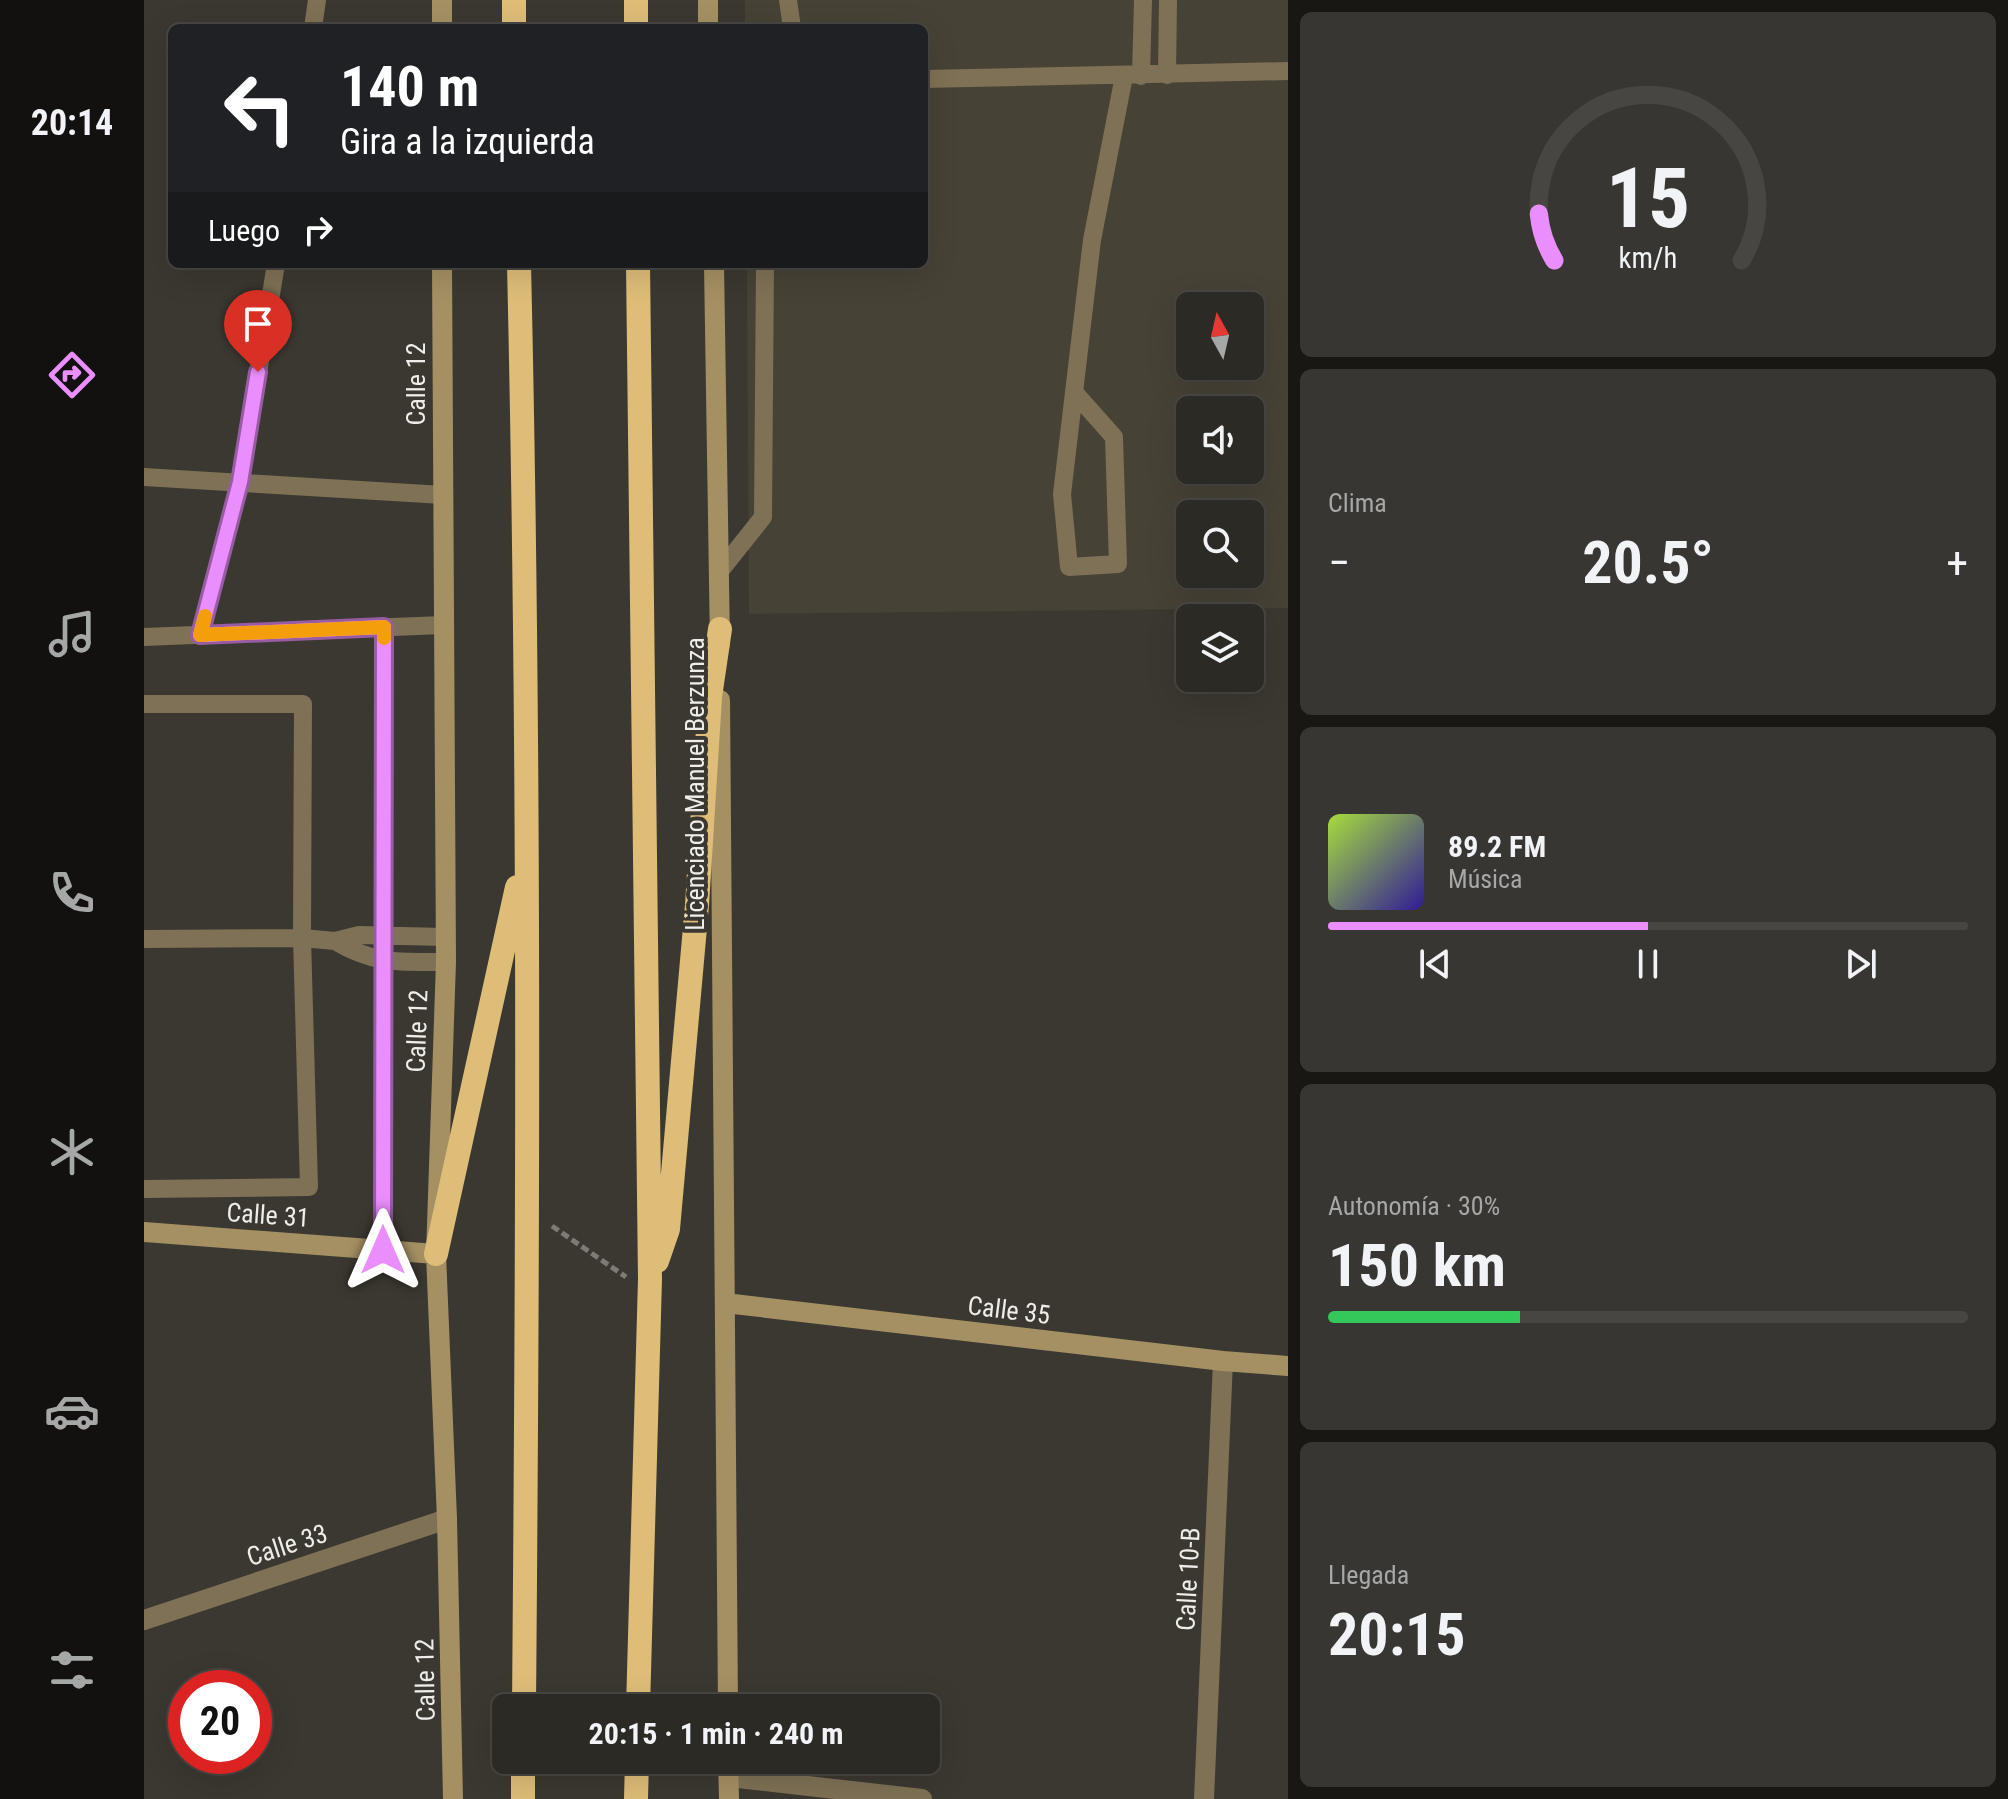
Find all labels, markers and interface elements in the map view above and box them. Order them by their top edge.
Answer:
text: 140 m [340,54,479,120]
icon: left [208,56,312,160]
text: 20:14 [31,102,113,144]
text: Gira a la izquierda [340,121,595,163]
text: 15 [1606,149,1690,246]
icon: right [296,208,340,252]
text: Luego [208,213,280,248]
text: km/h [1619,241,1677,275]
pin [224,290,292,372]
north arrow [1176,292,1264,380]
map controls [1176,292,1264,692]
icon: arrive [236,302,280,346]
street label: Calle 12 [401,343,431,425]
icon: directions [44,347,100,403]
button: sound [1176,396,1264,484]
text: Clima [1328,488,1387,518]
button: search [1176,500,1264,588]
text: 20.5° [1582,527,1714,598]
text: − [1328,537,1350,589]
text: + [1946,537,1968,589]
button: layers [1176,604,1264,692]
icon: music [44,606,100,662]
street label: Licenciado Manuel Berzunza [680,637,710,931]
text: 89.2 FM [1448,829,1546,864]
text: Música [1448,864,1523,894]
icon: phone [44,865,100,921]
icon: previous [1413,942,1457,986]
icon: pause [1626,942,1670,986]
icon: next [1839,942,1883,986]
street label: Calle 12 [401,989,433,1073]
icon: climate [44,1124,100,1180]
text: Autonomía · 30% [1328,1191,1500,1221]
street label: Calle 31 [226,1197,310,1233]
position arrow [341,1208,425,1292]
text: 150 km [1328,1230,1506,1301]
street label: Calle 35 [966,1290,1052,1330]
icon: car [44,1383,100,1439]
street label: Calle 33 [243,1518,331,1572]
street label: Calle 10-B [1170,1526,1206,1632]
text: Llegada [1328,1560,1409,1590]
text: 20:15 [1328,1599,1466,1670]
street label: Calle 12 [409,1638,441,1722]
icon: filters [44,1642,100,1698]
speed limit sign: 20 [168,1670,272,1774]
text: 20:15 · 1 min · 240 m [589,1716,843,1751]

